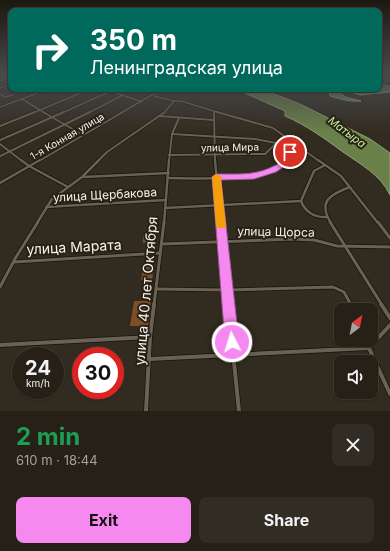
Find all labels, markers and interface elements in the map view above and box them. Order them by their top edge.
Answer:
text: 350 m [90,23,177,57]
icon: right [24,24,76,76]
text: Ленинградская улица [90,57,283,78]
street label: 1-я Конная улица [28,110,106,162]
water label: Матыра [325,113,369,151]
pin [273,135,307,169]
street label: улица Мира [201,140,259,154]
icon: arrive [279,141,301,163]
street label: улица Щербакова [53,184,157,205]
street label: улица 40 лет Октября [131,216,160,366]
street label: улица Щорса [237,223,315,240]
street label: улица Марата [26,236,122,257]
north arrow [334,303,378,347]
map controls [334,303,378,399]
position arrow [211,321,253,363]
speed limit sign: 30 [72,347,124,399]
button: sound [334,355,378,399]
text: 24 [25,356,51,380]
text: km/h [26,377,50,389]
text: 2 min [16,422,80,451]
button: close [332,424,374,466]
text: 610 m · 18:44 [16,452,98,468]
button: Exit [16,497,191,543]
button: Share [199,497,374,543]

